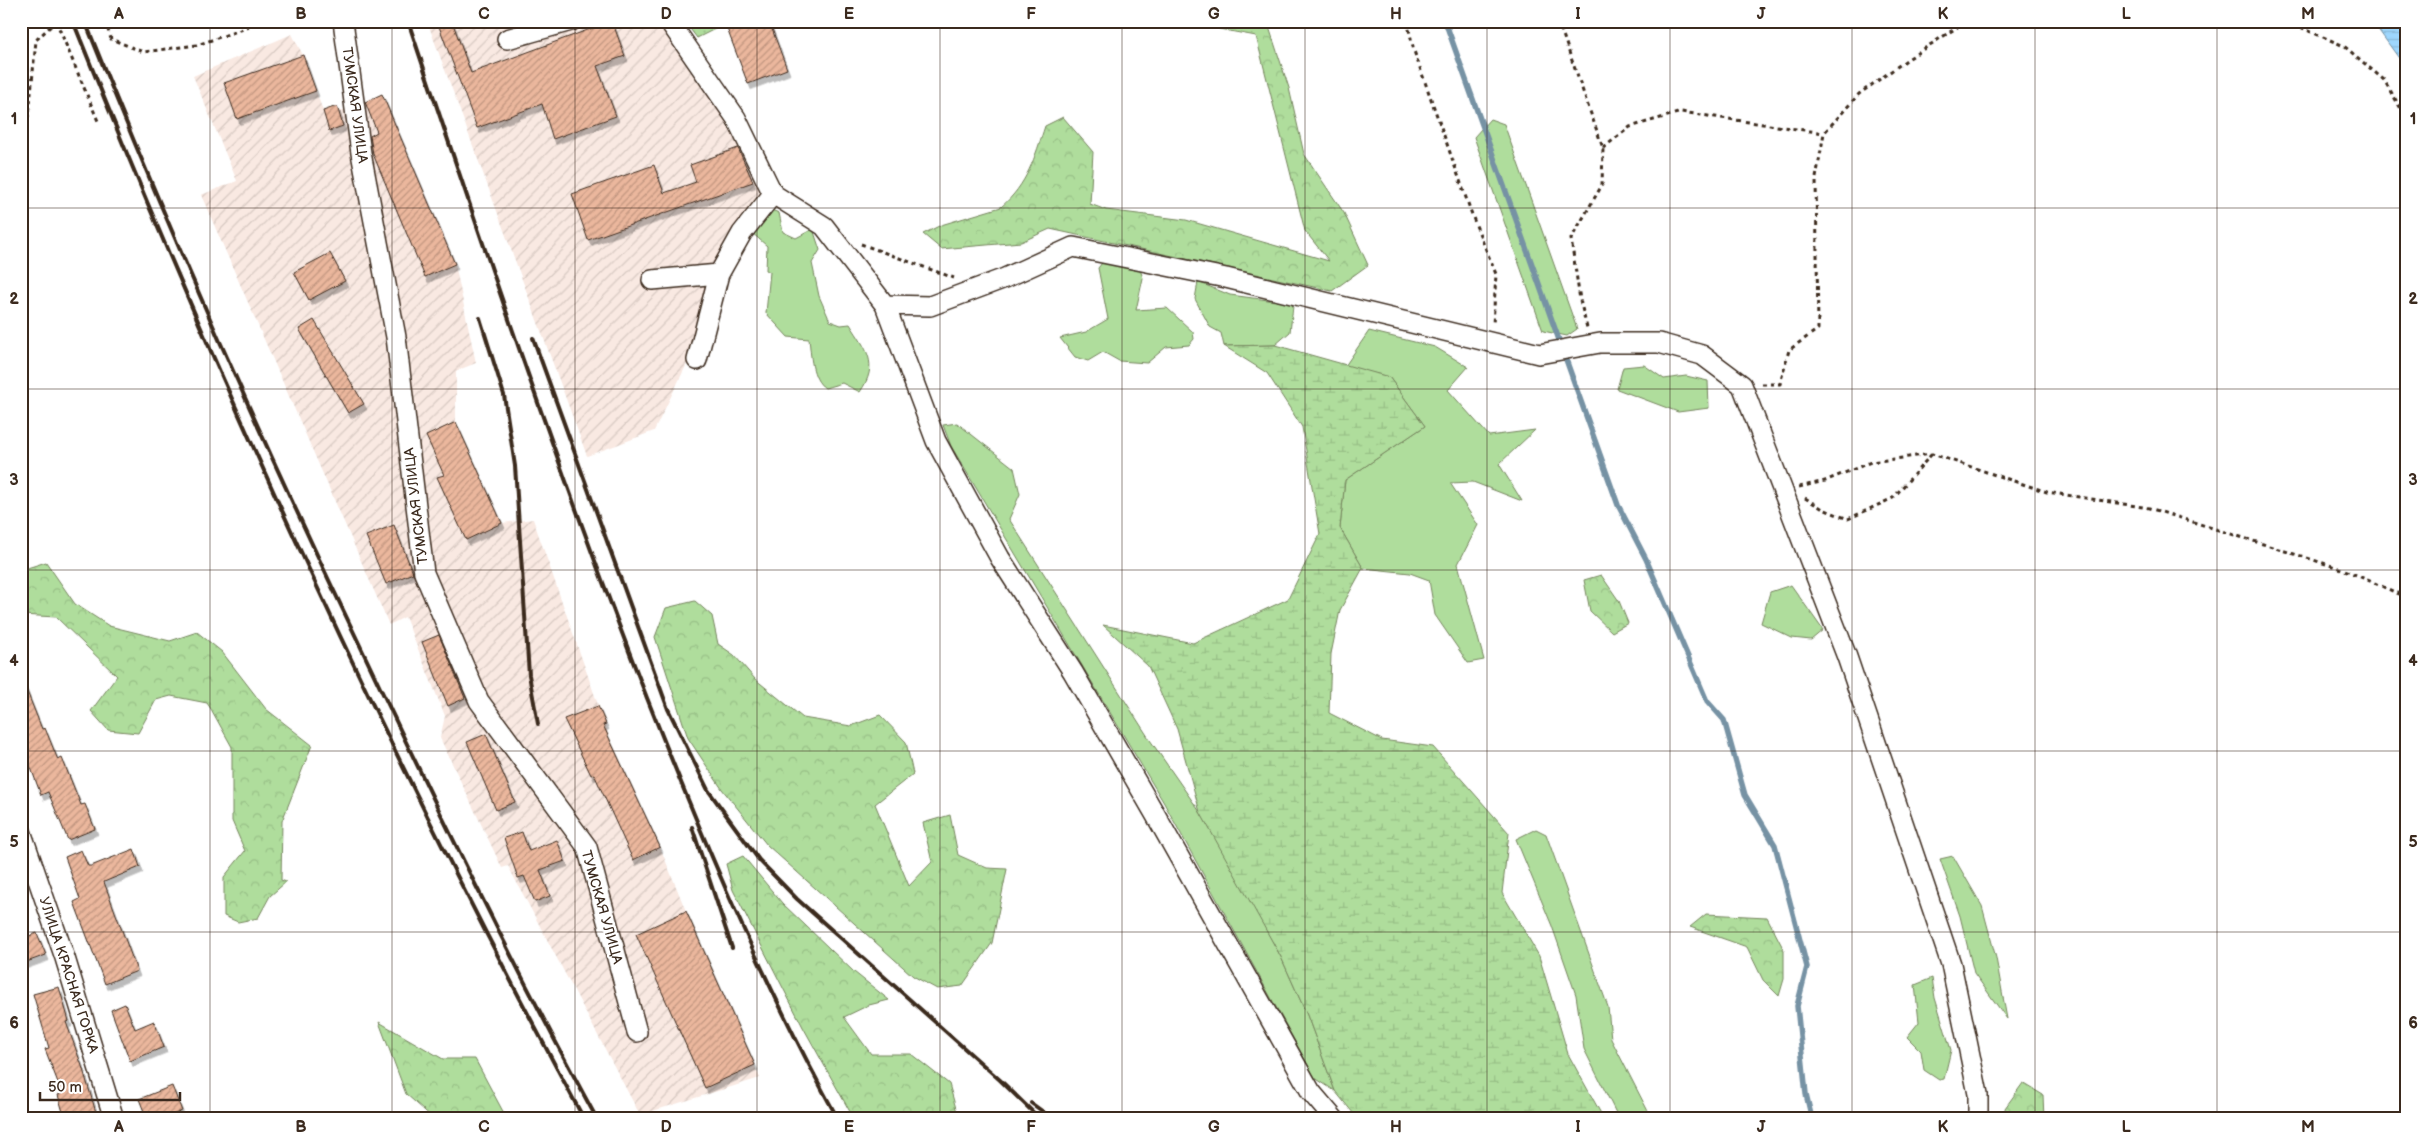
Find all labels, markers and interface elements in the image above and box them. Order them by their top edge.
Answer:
text: A [113,5,124,24]
text: B [295,5,307,24]
text: C [478,5,490,24]
text: D [660,5,672,24]
text: E [844,5,854,24]
text: F [1026,5,1036,24]
text: G [1208,5,1220,24]
text: H [1390,5,1402,24]
text: I [1575,5,1581,24]
text: J [1757,5,1766,24]
text: K [1938,5,1949,24]
text: L [2121,5,2131,24]
text: M [2301,5,2315,24]
street label: ТУМСКАЯ УЛИЦА [338,46,372,165]
text: 1 [11,110,17,129]
text: 1 [2410,110,2416,129]
text: 2 [9,290,19,309]
text: 2 [2408,290,2418,309]
street label: ТУМСКАЯ УЛИЦА [400,446,432,565]
text: 3 [9,471,19,490]
text: 3 [2408,471,2418,490]
text: 4 [9,652,19,671]
text: 4 [2408,652,2418,671]
text: 5 [9,833,19,852]
text: 5 [2408,833,2418,852]
street label: ТУМСКАЯ УЛИЦА [578,848,626,966]
street label: УЛИЦА КРАСНАЯ ГОРКА [36,895,102,1056]
text: 6 [9,1014,19,1033]
text: 6 [2408,1014,2418,1033]
scale bar [40,1070,180,1102]
text: 50 m [48,1078,82,1097]
text: A [113,1118,124,1137]
text: B [295,1118,307,1137]
text: C [478,1118,490,1137]
text: D [660,1118,672,1137]
text: E [844,1118,854,1137]
text: F [1026,1118,1036,1137]
text: G [1208,1118,1220,1137]
text: H [1390,1118,1402,1137]
text: I [1575,1118,1581,1137]
text: J [1757,1118,1766,1137]
text: K [1938,1118,1949,1137]
text: L [2121,1118,2131,1137]
text: M [2301,1118,2315,1137]

